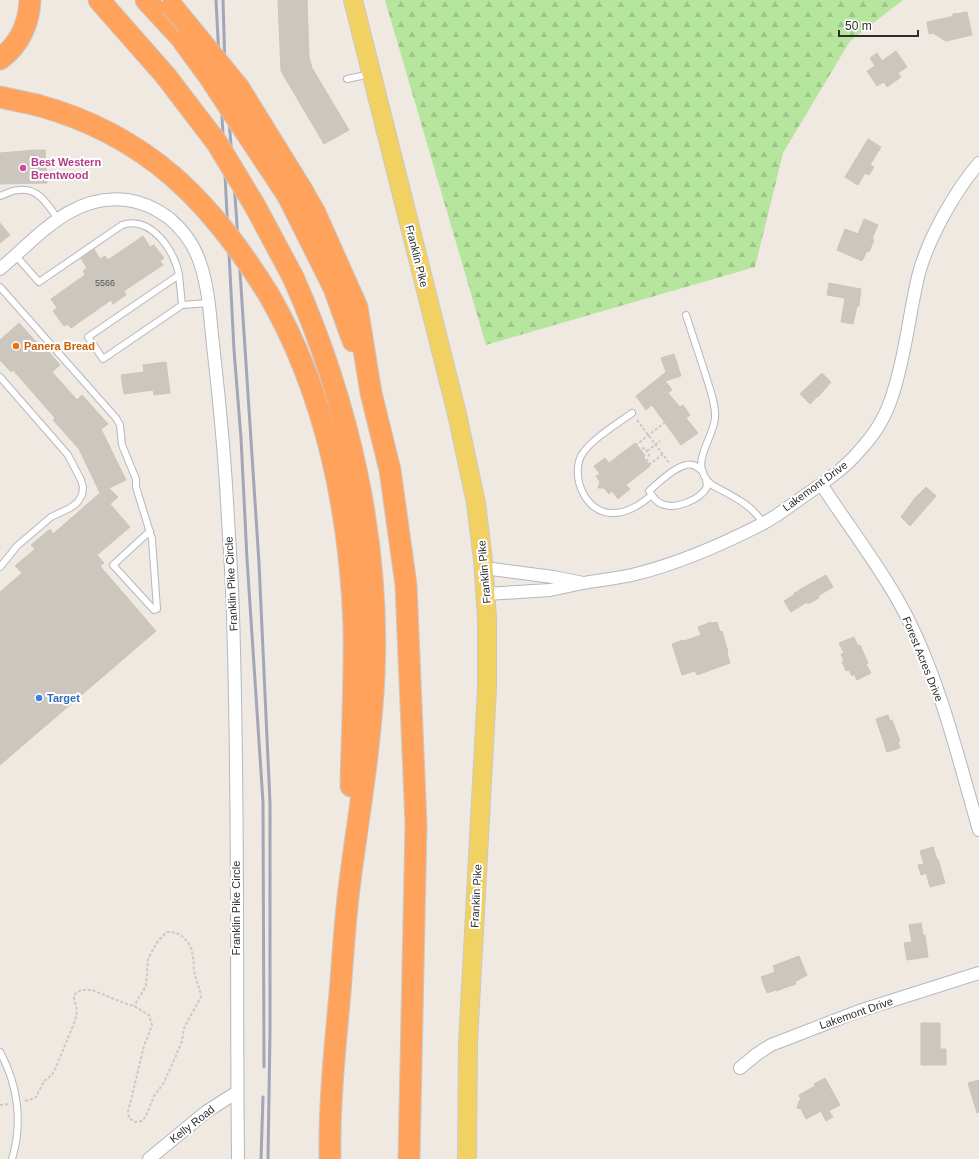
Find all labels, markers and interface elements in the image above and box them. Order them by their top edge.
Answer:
scale bar [839,12,918,38]
text: 50 m [845,19,872,33]
place label: Best Western Brentwood [31,156,101,181]
marker: Best Western Brentwood [18,163,28,173]
street label: Franklin Pike [403,224,431,288]
house number: 5566 [95,278,115,288]
place label: Panera Bread [24,340,95,352]
marker: Panera Bread [11,341,21,351]
street label: Lakemont Drive [780,459,850,513]
street label: Franklin Pike Circle [223,536,239,632]
street label: Franklin Pike [475,540,493,604]
street label: Forest Acres Drive [900,615,946,703]
place label: Target [47,692,80,704]
marker: Target [34,693,44,703]
street label: Franklin Pike Circle [230,861,242,955]
street label: Franklin Pike [468,864,484,928]
street label: Lakemont Drive [818,995,894,1031]
street label: Kelly Road [167,1103,217,1145]

